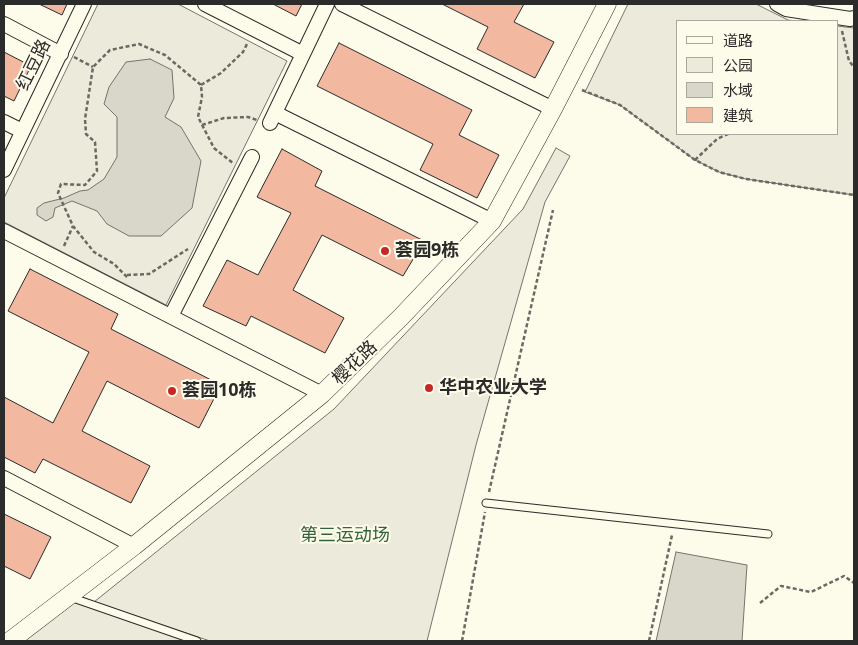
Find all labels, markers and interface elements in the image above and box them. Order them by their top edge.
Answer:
legend [676,20,838,135]
text: 道路 [723,30,753,50]
street label: 红豆路 [12,36,56,94]
text: 公园 [723,55,753,75]
text: 水域 [723,80,753,100]
text: 建筑 [723,105,753,125]
place label: 荟园9栋 [395,240,459,262]
marker: 荟园9栋 [379,245,391,257]
street label: 樱花路 [328,336,382,390]
place label: 华中农业大学 [439,377,547,399]
place label: 荟园10栋 [182,380,257,402]
marker: 华中农业大学 [423,382,435,394]
marker: 荟园10栋 [166,385,178,397]
park label: 第三运动场 [300,525,390,547]

